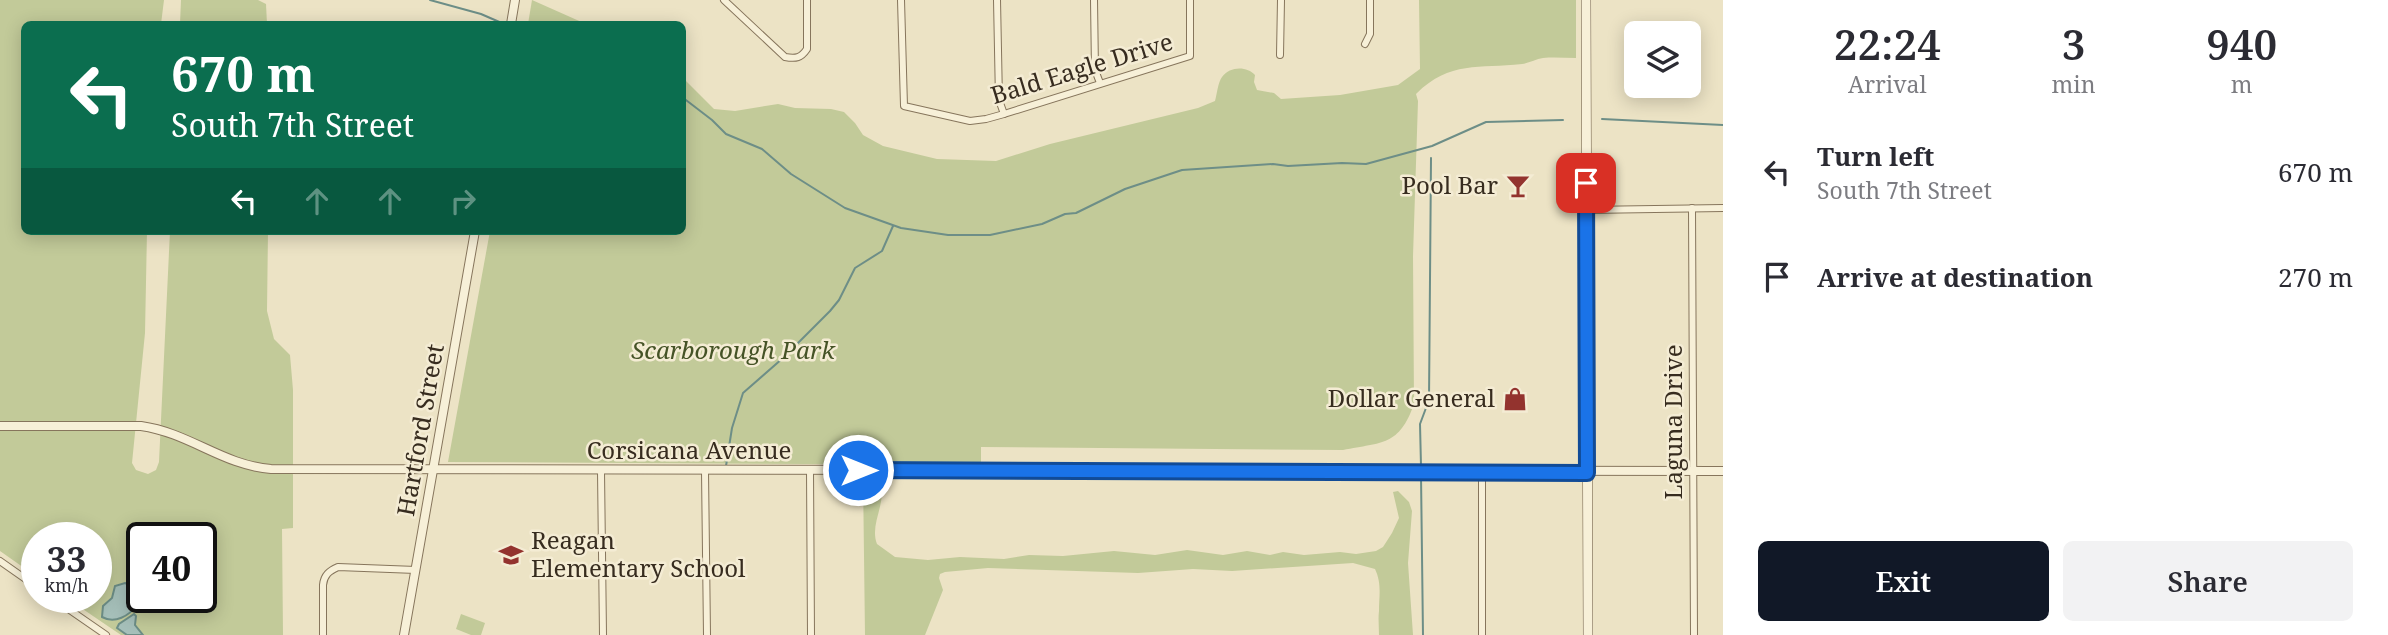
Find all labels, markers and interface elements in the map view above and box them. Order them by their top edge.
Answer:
text: 22:24 [1834,15,1941,72]
text: 3 [2062,15,2085,72]
text: 940 [2206,15,2277,72]
map controls [1624,21,1701,98]
button: layers [1624,21,1701,98]
street label: Bald Eagle Drive [987,24,1177,111]
text: 670 m [171,40,315,106]
icon: left [56,49,147,140]
text: Arrival [1848,68,1927,100]
text: min [2052,68,2096,100]
text: m [2231,68,2253,100]
text: South 7th Street [171,103,414,146]
text: Turn left [1817,138,1934,174]
pin [1556,153,1616,213]
icon: left [1758,153,1796,191]
text: 670 m [2278,154,2353,190]
icon: arrive [1567,164,1605,202]
place label: Pool Bar [1402,168,1498,201]
bar icon: Pool Bar [1504,172,1532,200]
text: South 7th Street [1817,174,1992,206]
icon: left [225,182,263,220]
icon: ahead [298,182,336,220]
icon: ahead [371,182,409,220]
icon: right [444,182,482,220]
icon: arrive [1758,258,1796,296]
text: Arrive at destination [1817,259,2093,295]
text: 270 m [2278,259,2353,295]
park label: Scarborough Park [631,333,836,366]
street label: Hartford Street [388,341,451,518]
street label: Laguna Drive [1656,344,1689,500]
place label: Dollar General [1328,381,1496,414]
shop icon: Dollar General [1501,385,1529,413]
street label: Corsicana Avenue [587,433,791,466]
position arrow [821,433,895,507]
speed limit sign: 40 [126,522,217,613]
place label: Reagan Elementary School [531,523,746,584]
text: 33 [47,535,86,582]
school or university icon: Reagan Elementary School [497,541,525,569]
button: Exit [1758,541,2049,621]
button: Share [2063,541,2353,621]
text: km/h [44,573,89,597]

